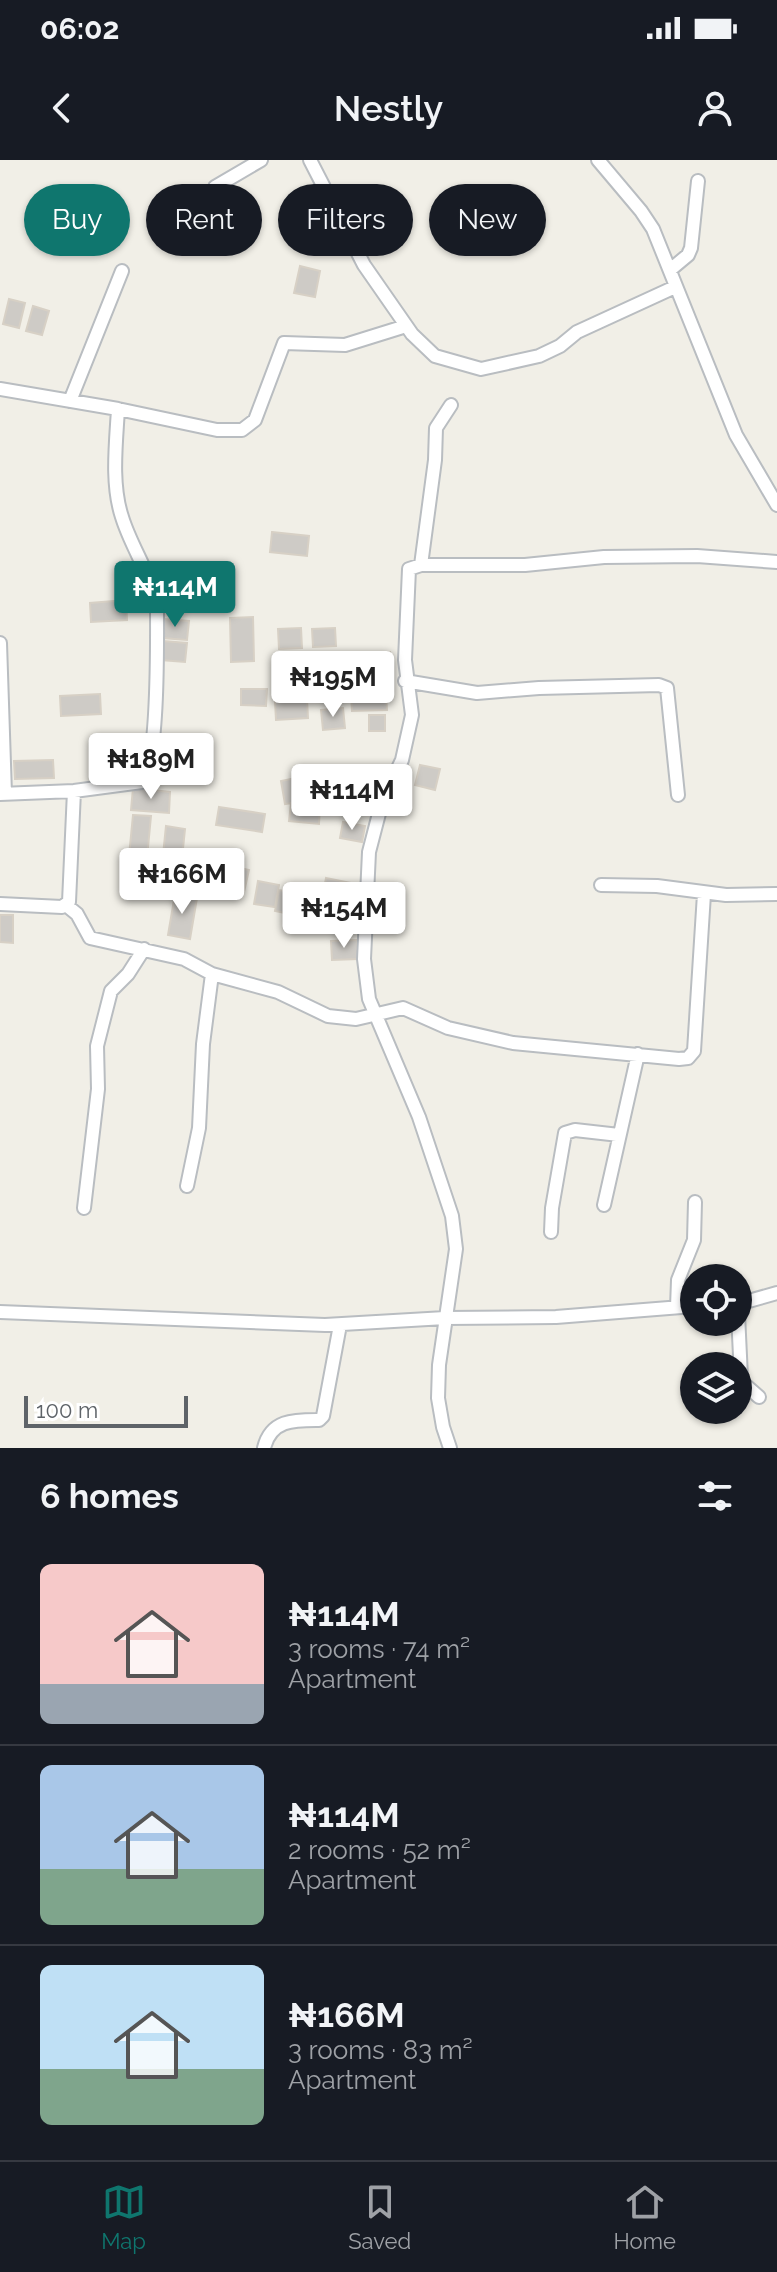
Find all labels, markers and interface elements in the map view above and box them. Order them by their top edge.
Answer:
text: 06:02 [40,11,119,46]
icon: back [40,86,84,130]
icon: person [693,86,737,130]
text: Nestly [334,87,443,129]
chip: Buy [24,184,130,256]
chip: Rent [146,184,262,256]
chip: Filters [278,184,413,256]
chip: New [429,184,546,256]
pin: ₦114M [119,561,231,629]
text: ₦114M [132,572,218,602]
pin: ₦195M [277,651,389,719]
text: ₦195M [289,662,377,692]
pin: ₦189M [95,733,207,801]
text: ₦189M [107,744,195,774]
pin: ₦114M [296,764,408,832]
text: ₦114M [309,775,395,805]
pin: ₦166M [126,848,238,916]
text: ₦166M [137,859,227,889]
pin: ₦154M [288,882,400,950]
text: ₦154M [301,893,387,923]
map controls [680,1264,752,1424]
button: locate [680,1264,752,1336]
button: layers [680,1352,752,1424]
scale bar [24,1392,188,1428]
text: 100 m [36,1397,98,1423]
icon: filters [693,1474,737,1518]
text: 6 homes [40,1476,179,1516]
text: ₦114M [288,1594,400,1634]
icon: home [104,1596,200,1692]
text: 3 rooms · 74 m² [288,1634,470,1664]
text: Apartment [288,1664,417,1694]
text: ₦114M [288,1795,400,1835]
icon: home [104,1797,200,1893]
text: 2 rooms · 52 m² [288,1835,471,1865]
text: Apartment [288,1865,417,1895]
text: ₦166M [288,1995,405,2035]
icon: home [104,1997,200,2093]
text: 3 rooms · 83 m² [288,2035,473,2065]
text: Apartment [288,2065,417,2095]
tab: Map [101,2180,146,2254]
tab: Saved [348,2180,411,2254]
tab: Home [614,2180,676,2254]

